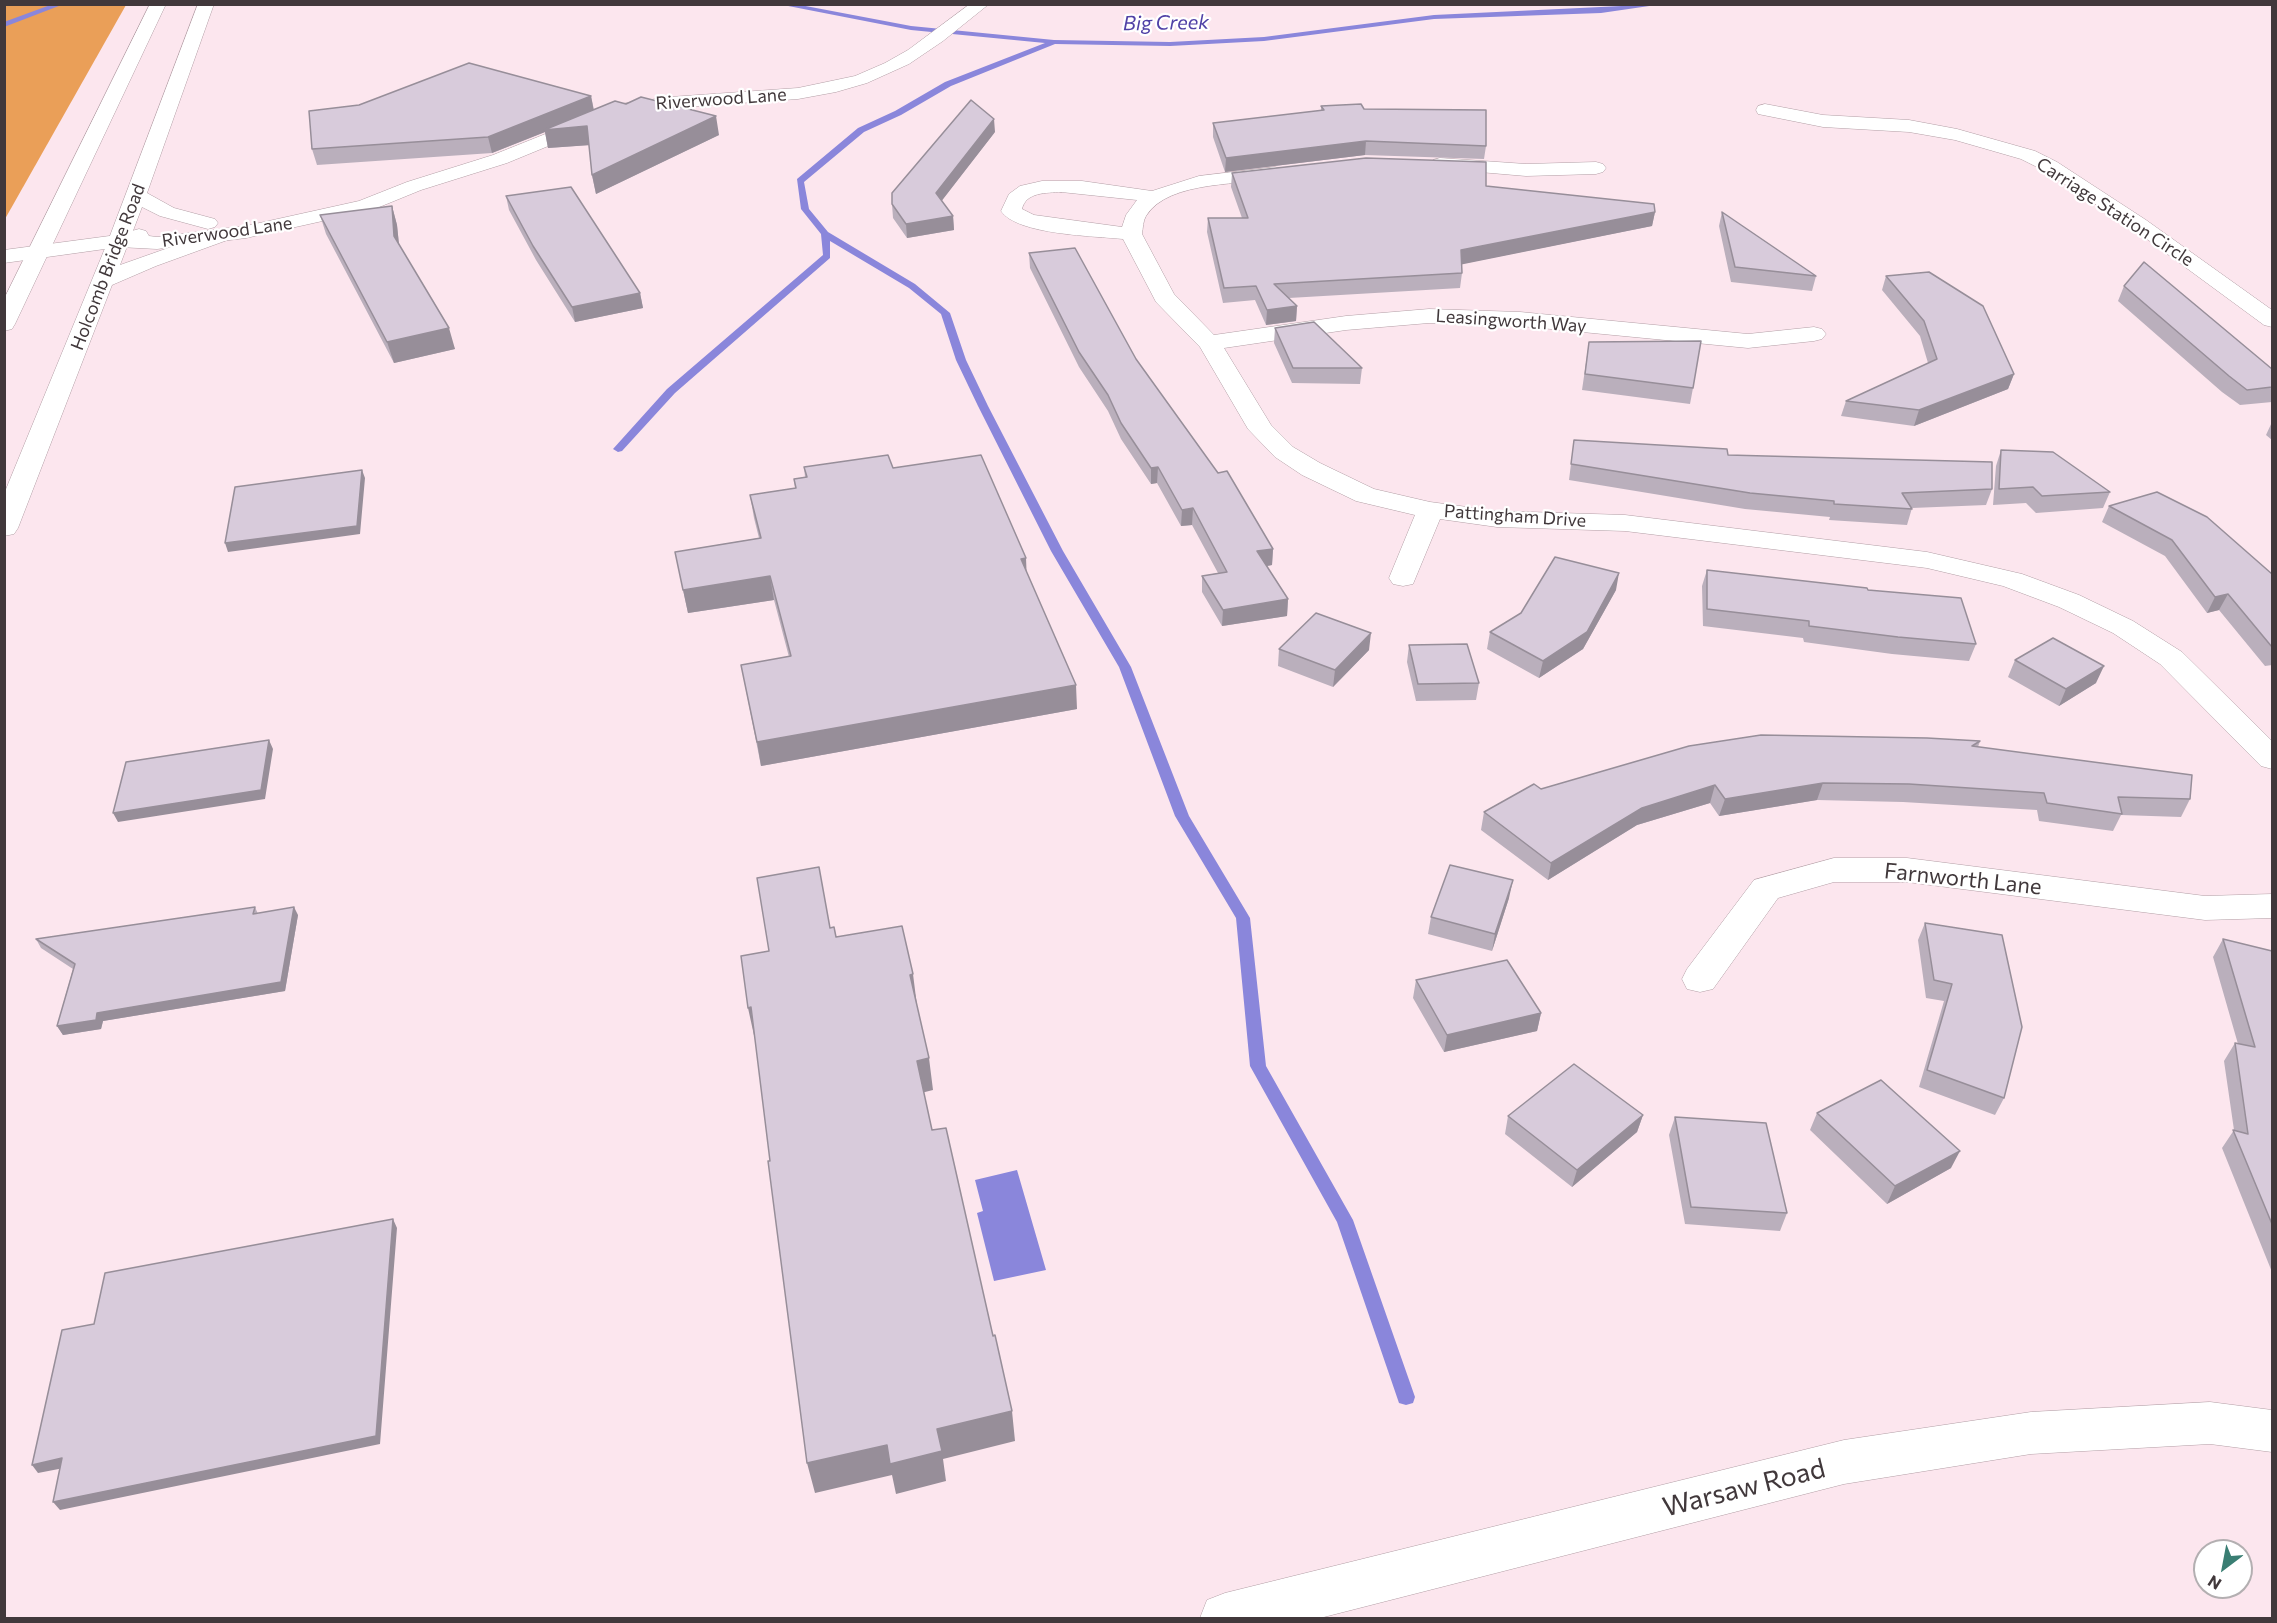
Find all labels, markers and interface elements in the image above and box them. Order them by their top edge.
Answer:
water label: Big Creek [1123,10,1209,36]
street label: Riverwood Lane [655,84,787,114]
street label: Carriage Station Circle [2032,153,2198,271]
street label: Holcomb Bridge Road [66,181,150,353]
street label: Riverwood Lane [161,212,293,252]
street label: Leasingworth Way [1435,305,1587,337]
street label: Pattingham Drive [1443,500,1587,532]
street label: Farnworth Lane [1883,858,2043,900]
street label: Warsaw Road [1659,1452,1829,1524]
north arrow [2193,1539,2253,1599]
text: N [2204,1572,2224,1594]

